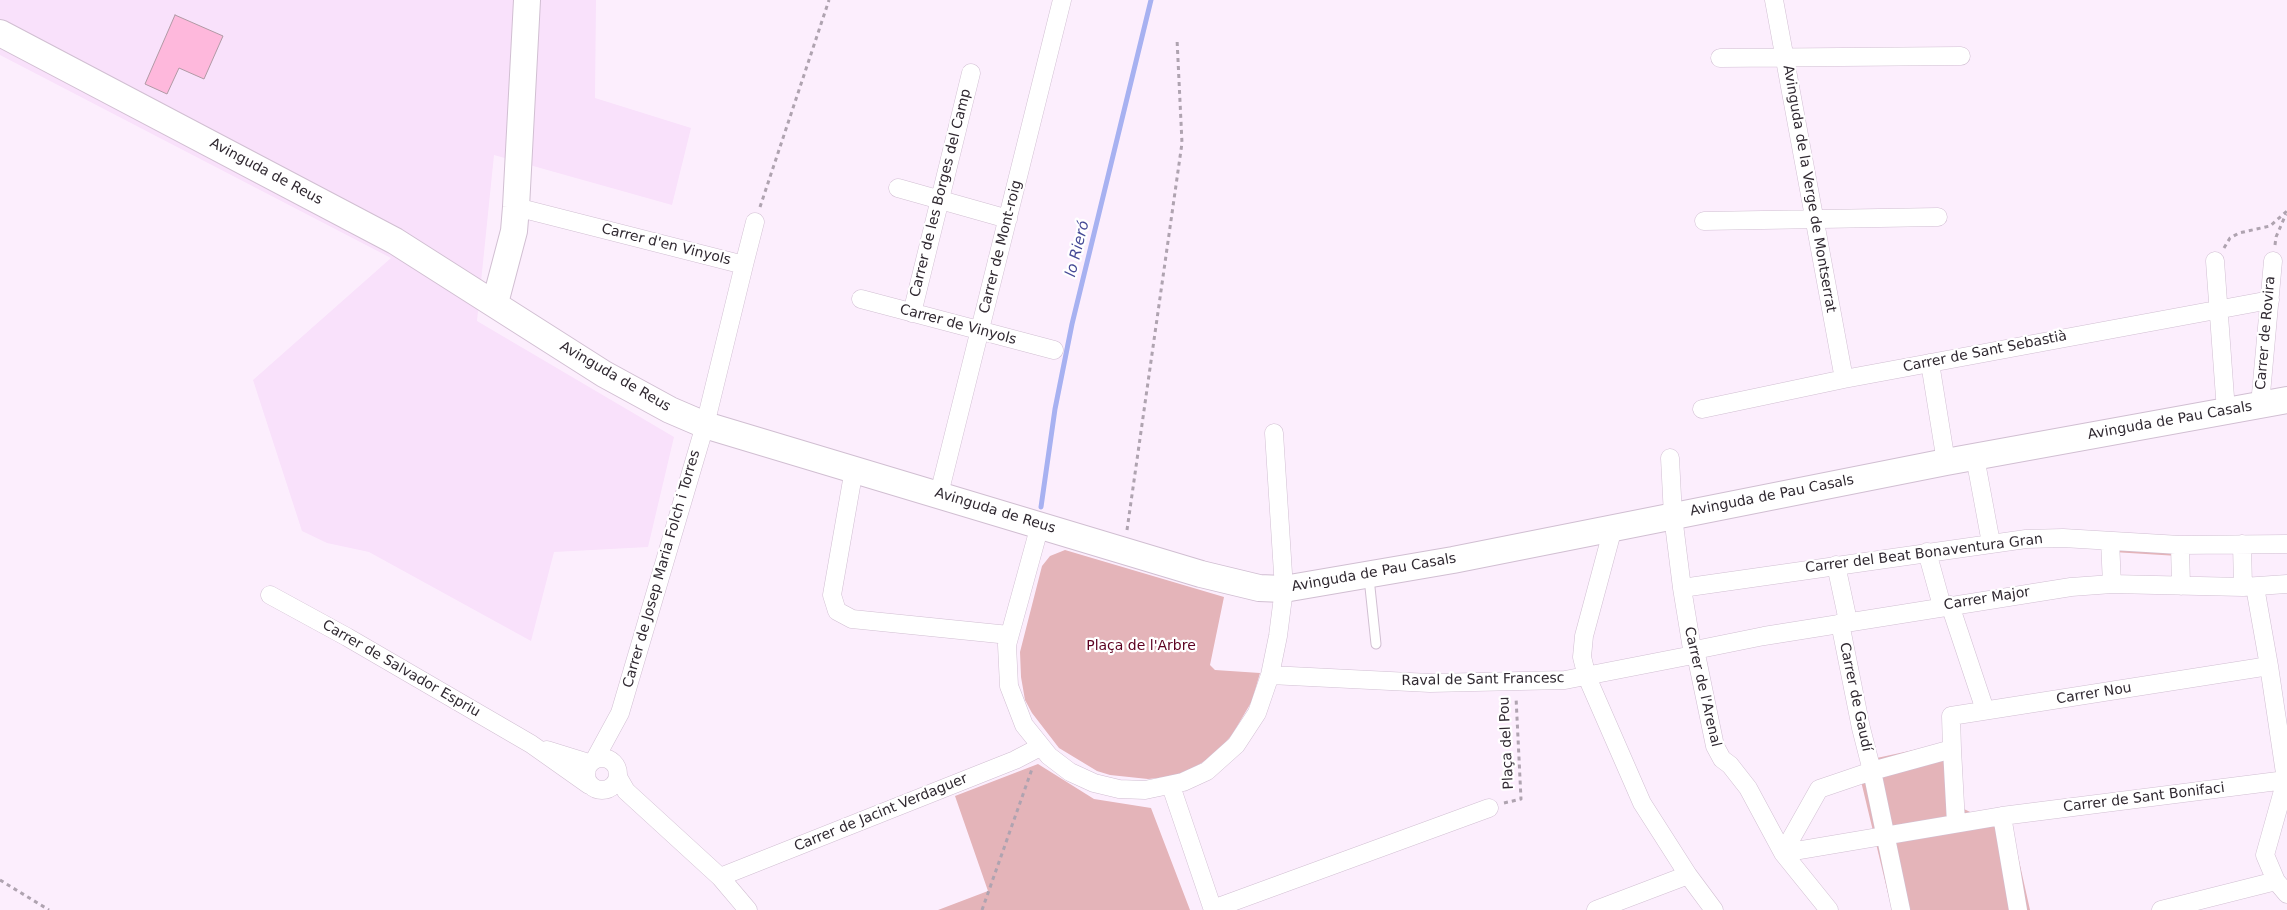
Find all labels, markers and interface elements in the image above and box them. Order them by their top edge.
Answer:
street label: Avinguda de la Verge de Montserrat [1779,64,1839,314]
street label: Carrer de les Borges del Camp [907,87,975,299]
street label: Avinguda de Reus [207,135,325,209]
street label: Carrer de Mont-roig [976,179,1026,315]
water label: lo Rieró [1062,219,1094,279]
street label: Carrer d'en Vinyols [600,221,732,269]
street label: Carrer de Rovira [2253,275,2279,391]
street label: Carrer de Vinyols [898,301,1018,349]
street label: Carrer de Sant Sebastià [1902,328,2068,376]
street label: Avinguda de Reus [557,338,673,416]
street label: Avinguda de Pau Casals [2087,398,2253,444]
street label: Carrer de Josep Maria Folch i Torres [620,448,704,690]
street label: Avinguda de Pau Casals [1689,472,1855,520]
street label: Avinguda de Reus [933,485,1057,537]
street label: Carrer del Beat Bonaventura Gran [1804,531,2044,577]
street label: Avinguda de Pau Casals [1291,550,1457,596]
street label: Carrer Major [1943,584,2031,614]
street label: Carrer de Salvador Espriu [319,617,483,721]
street label: Carrer de l'Arenal [1680,625,1724,749]
park label: Plaça de l'Arbre [1086,638,1196,654]
street label: Carrer de Gaudí [1835,641,1875,753]
street label: Raval de Sant Francesc [1401,670,1565,690]
street label: Carrer Nou [2055,680,2133,708]
street label: Plaça del Pou [1496,696,1518,790]
street label: Carrer de Jacint Verdaguer [792,770,970,856]
street label: Carrer de Sant Bonifaci [2062,780,2226,816]

